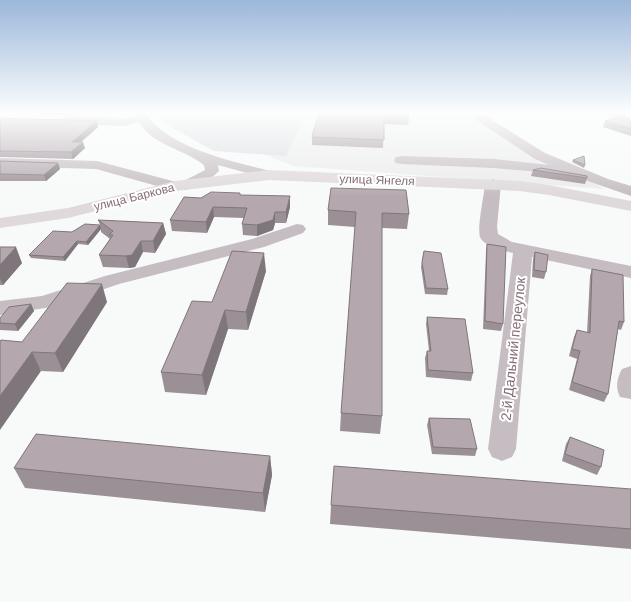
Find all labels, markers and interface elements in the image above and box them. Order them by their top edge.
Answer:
street label: улица Янгеля [339,172,415,188]
street label: улица Баркова [92,180,176,214]
street label: 2-й Дальний переулок [498,276,529,421]

